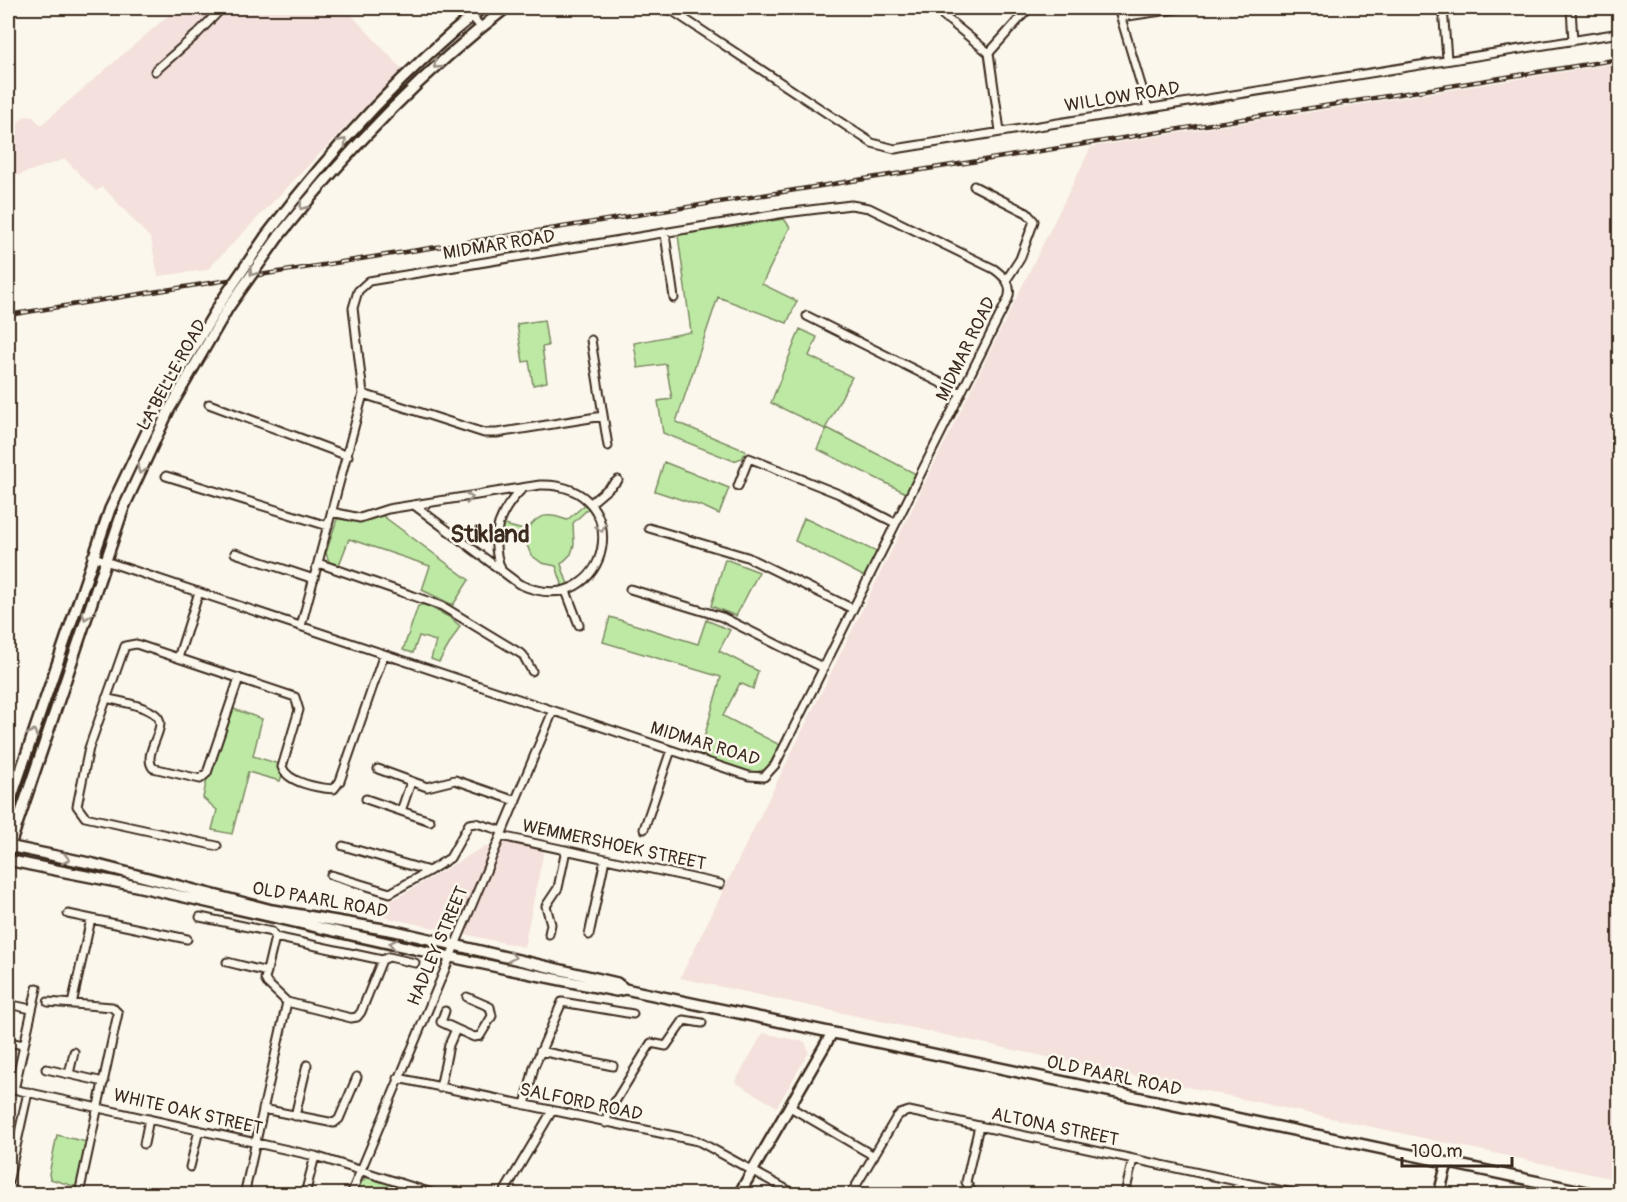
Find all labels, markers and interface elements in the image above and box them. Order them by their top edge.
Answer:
one-way arrow [433,58,444,69]
street label: WILLOW ROAD [1063,77,1181,117]
one-way arrow [336,138,347,149]
one-way arrow [299,199,310,210]
street label: MIDMAR ROAD [441,225,557,265]
one-way arrow [249,265,260,276]
street label: MIDMAR ROAD [931,293,1001,405]
street label: LA BELLE ROAD [132,315,212,435]
one-way arrow [136,464,148,475]
one-way arrow [464,492,473,504]
district label: Stikland [450,520,530,549]
one-way arrow [594,522,607,532]
one-way arrow [81,610,93,621]
street label: MIDMAR ROAD [648,716,762,772]
one-way arrow [25,728,38,739]
street label: WEMMERSHOEK STREET [520,814,708,876]
one-way arrow [61,851,71,864]
street label: OLD PAARL ROAD [250,877,390,923]
street label: HADLEY STREET [402,883,474,1009]
one-way arrow [388,938,398,951]
one-way arrow [507,950,517,963]
street label: OLD PAARL ROAD [1044,1050,1184,1102]
street label: SALFORD ROAD [517,1078,645,1126]
street label: WHITE OAK STREET [111,1084,265,1140]
street label: ALTONA STREET [989,1102,1121,1152]
scale bar [1402,1130,1512,1168]
text: 100 m [1411,1140,1463,1163]

